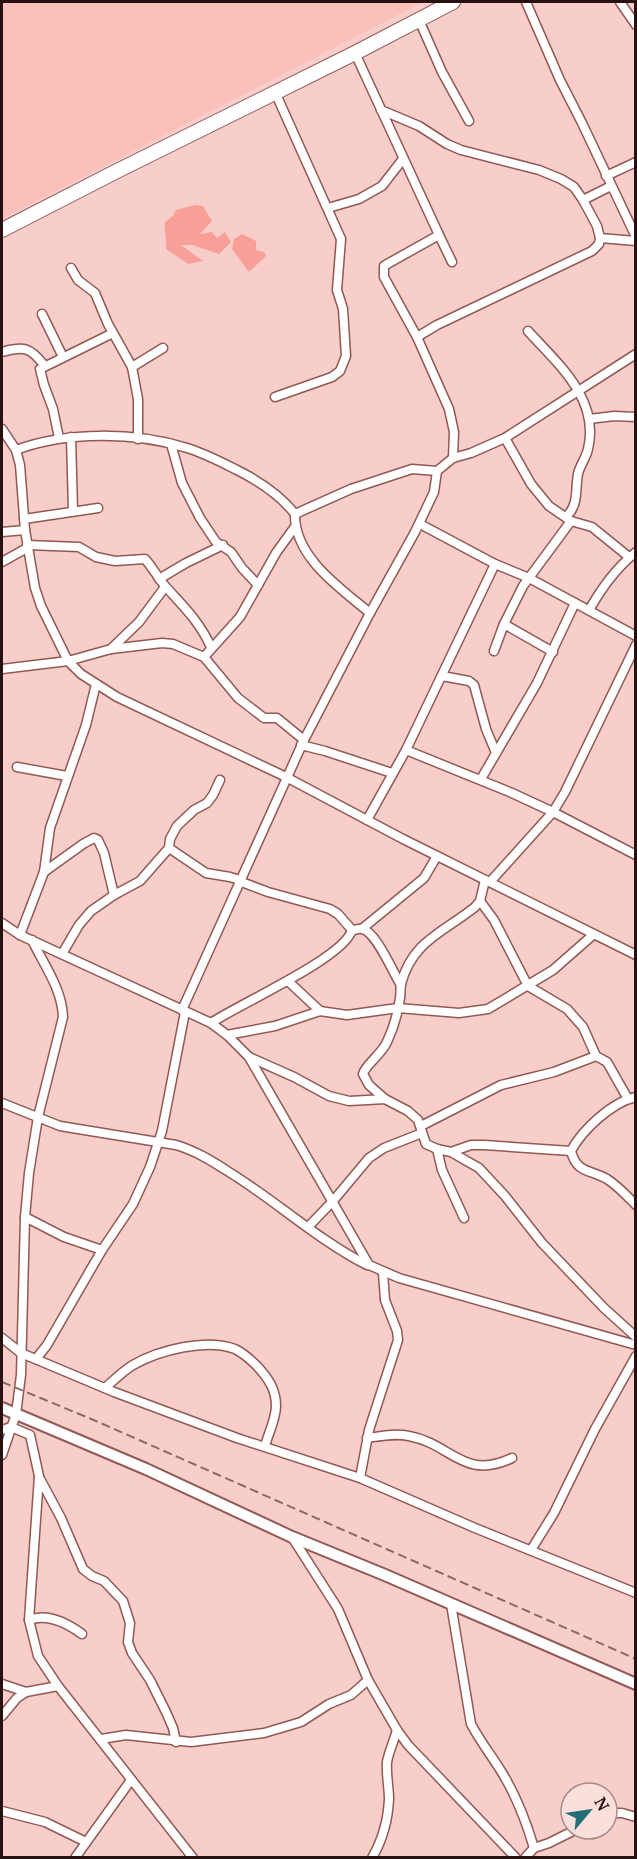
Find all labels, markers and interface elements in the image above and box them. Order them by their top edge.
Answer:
north arrow [559,1781,619,1841]
text: N [589,1793,615,1815]

